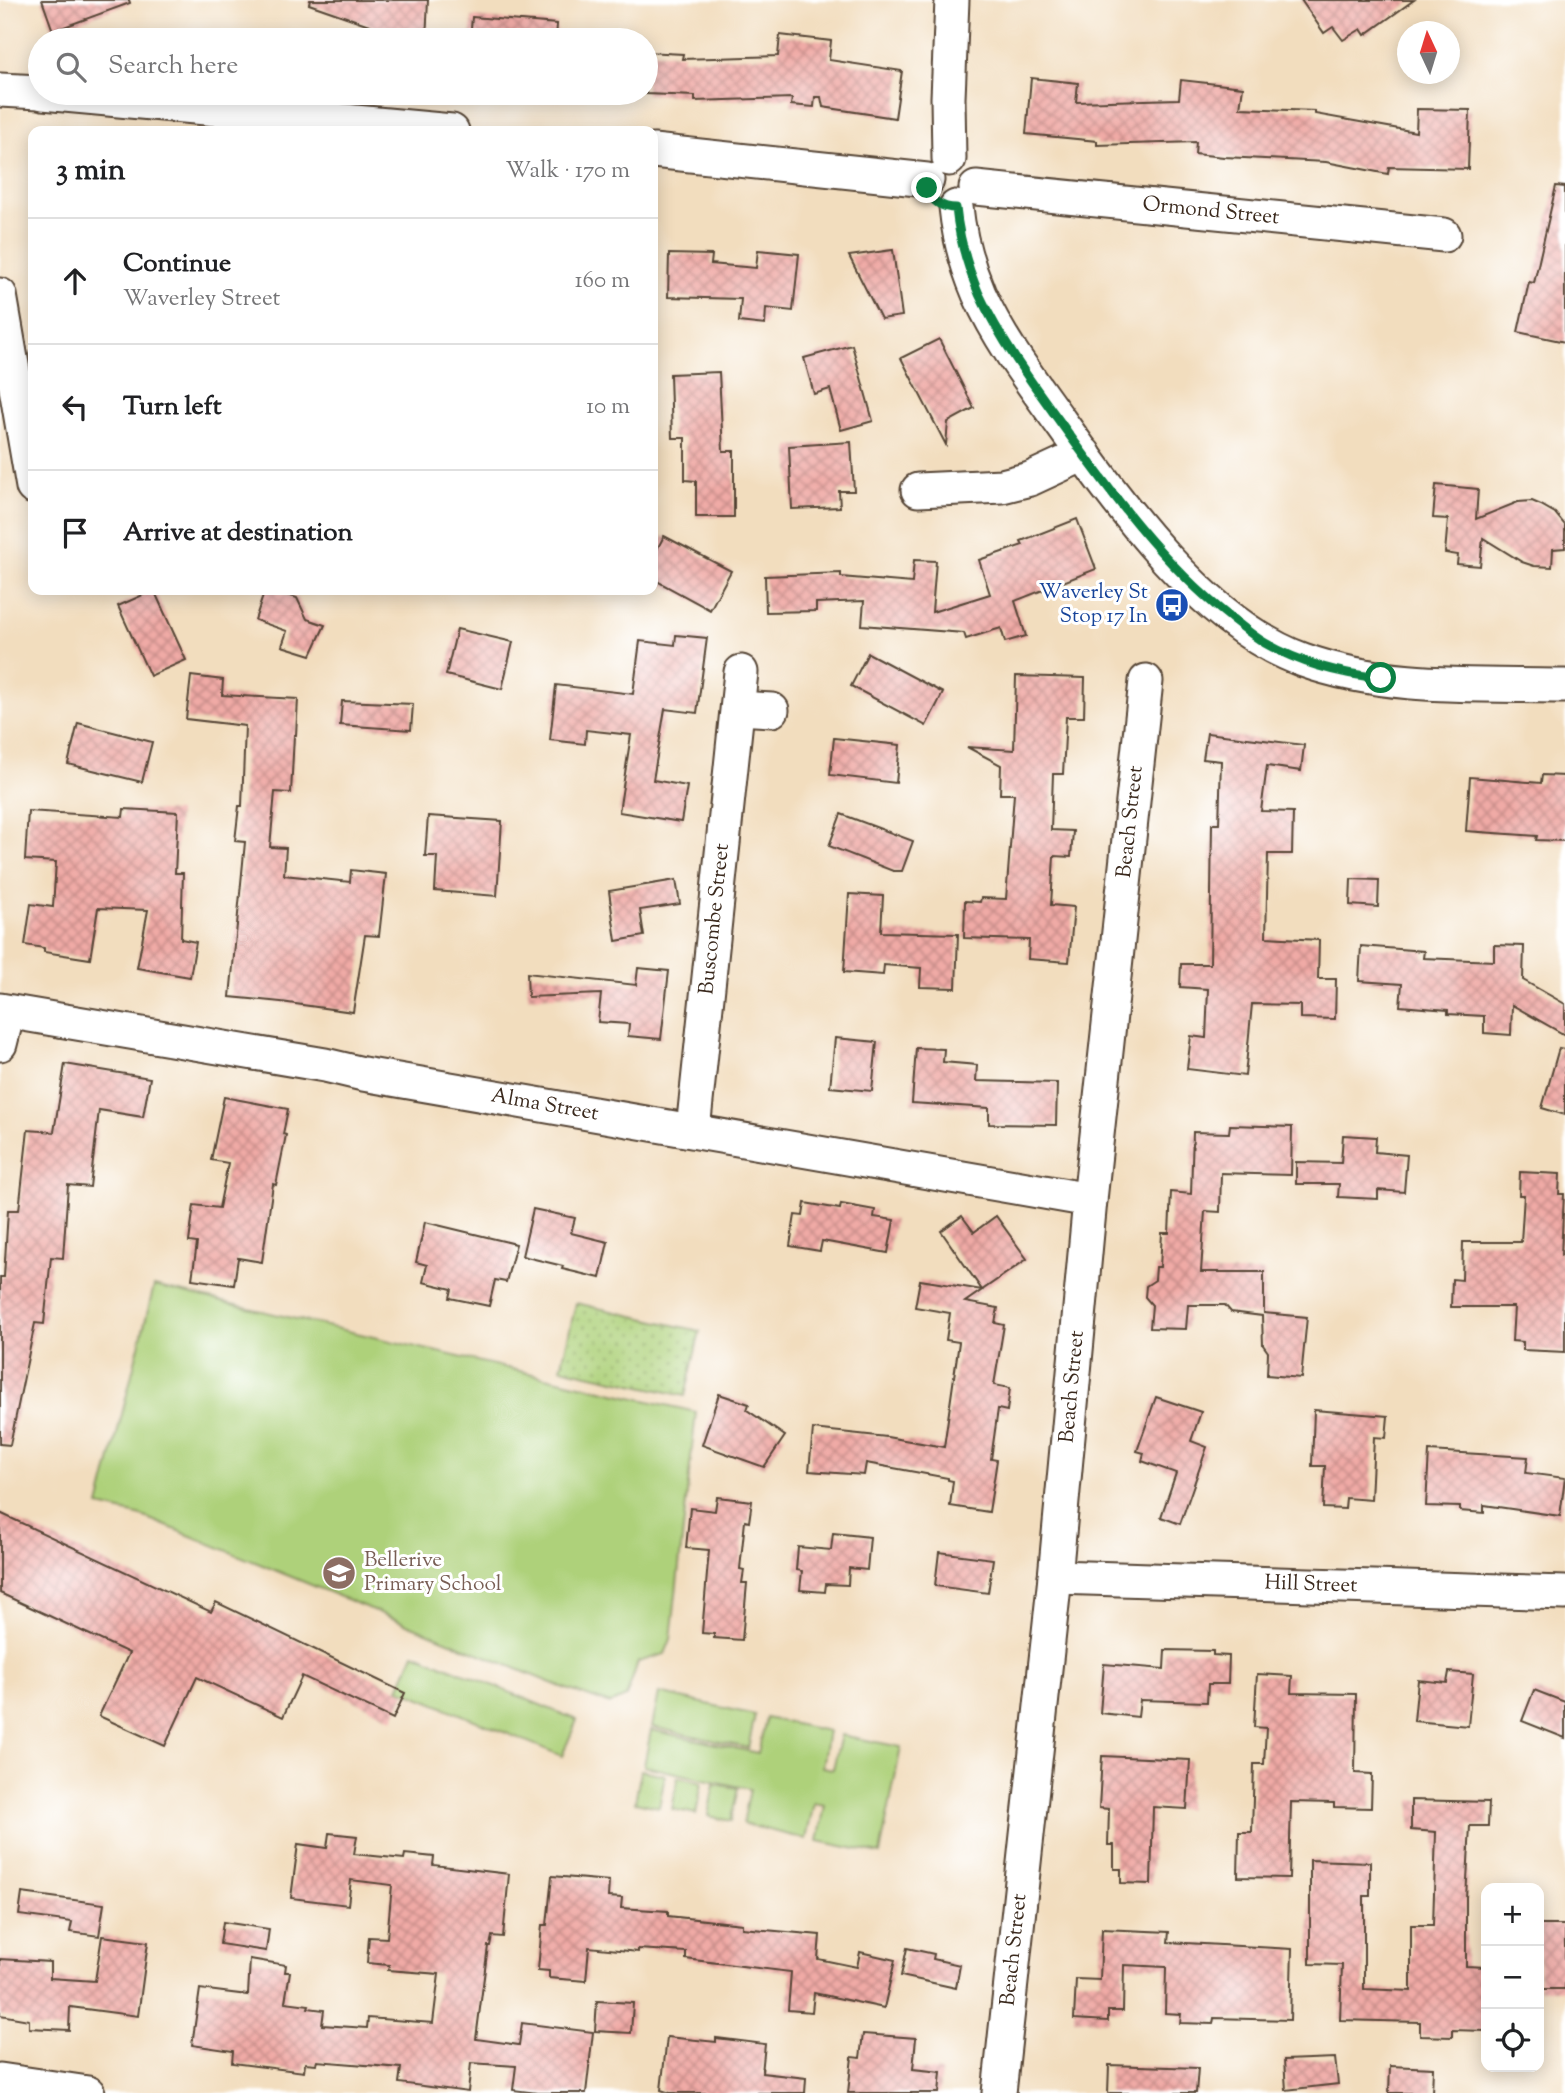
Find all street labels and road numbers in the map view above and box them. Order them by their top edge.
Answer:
street label: Ormond Street [1141,190,1281,233]
street label: Beach Street [1110,764,1152,880]
street label: Buscombe Street [692,842,738,996]
street label: Alma Street [488,1081,601,1130]
street label: Beach Street [1052,1329,1093,1444]
street label: Hill Street [1264,1569,1358,1601]
street label: Beach Street [994,1892,1036,2008]

